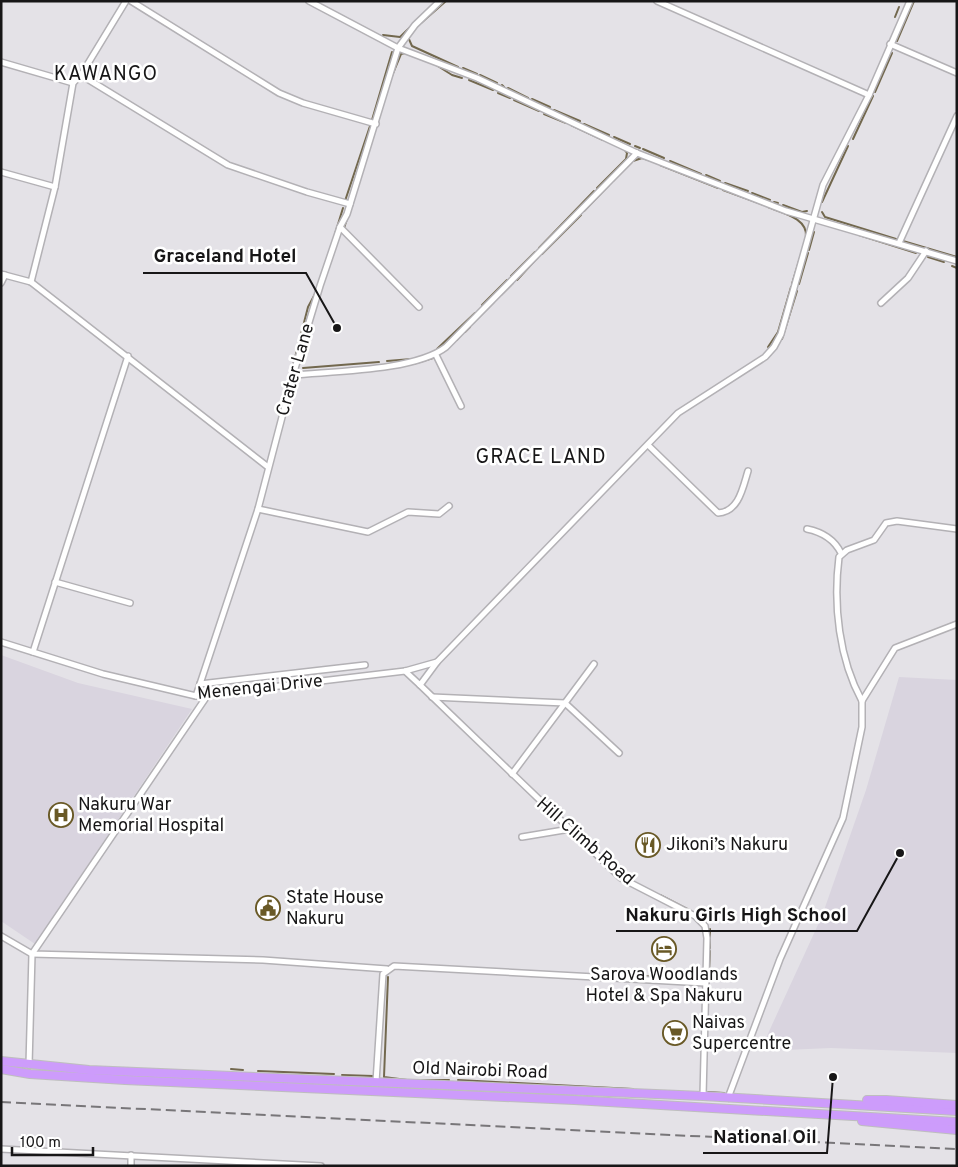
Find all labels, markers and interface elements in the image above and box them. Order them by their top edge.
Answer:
district label: KAWANGO [54,62,158,88]
callout: Graceland Hotel [143,239,306,273]
text: Graceland Hotel [153,245,297,269]
street label: Crater Lane [272,321,320,419]
district label: GRACE LAND [475,445,607,471]
street label: Menengai Drive [196,670,324,706]
street label: Hill Climb Road [531,793,639,891]
place label: Nakuru War Memorial Hospital [78,794,224,838]
hospital icon: Nakuru War Memorial Hospital [48,802,74,828]
restaurant icon: Jikoni’s Nakuru [635,832,661,858]
place label: Jikoni’s Nakuru [666,834,788,857]
place label: State House Nakuru [286,887,384,931]
public building icon: State House Nakuru [255,895,281,921]
callout: Nakuru Girls High School [616,897,857,931]
text: Nakuru Girls High School [625,904,847,928]
hotel icon: Sarova Woodlands Hotel & Spa Nakuru [651,936,677,962]
place label: Sarova Woodlands Hotel & Spa Nakuru [585,964,743,1008]
place label: Naivas Supercentre [692,1012,791,1056]
supermarket icon: Naivas Supercentre [662,1020,688,1046]
street label: Old Nairobi Road [412,1057,548,1085]
callout: National Oil [703,1119,827,1153]
scale bar [12,1124,94,1156]
text: National Oil [713,1126,817,1150]
text: 100 m [20,1134,61,1153]

